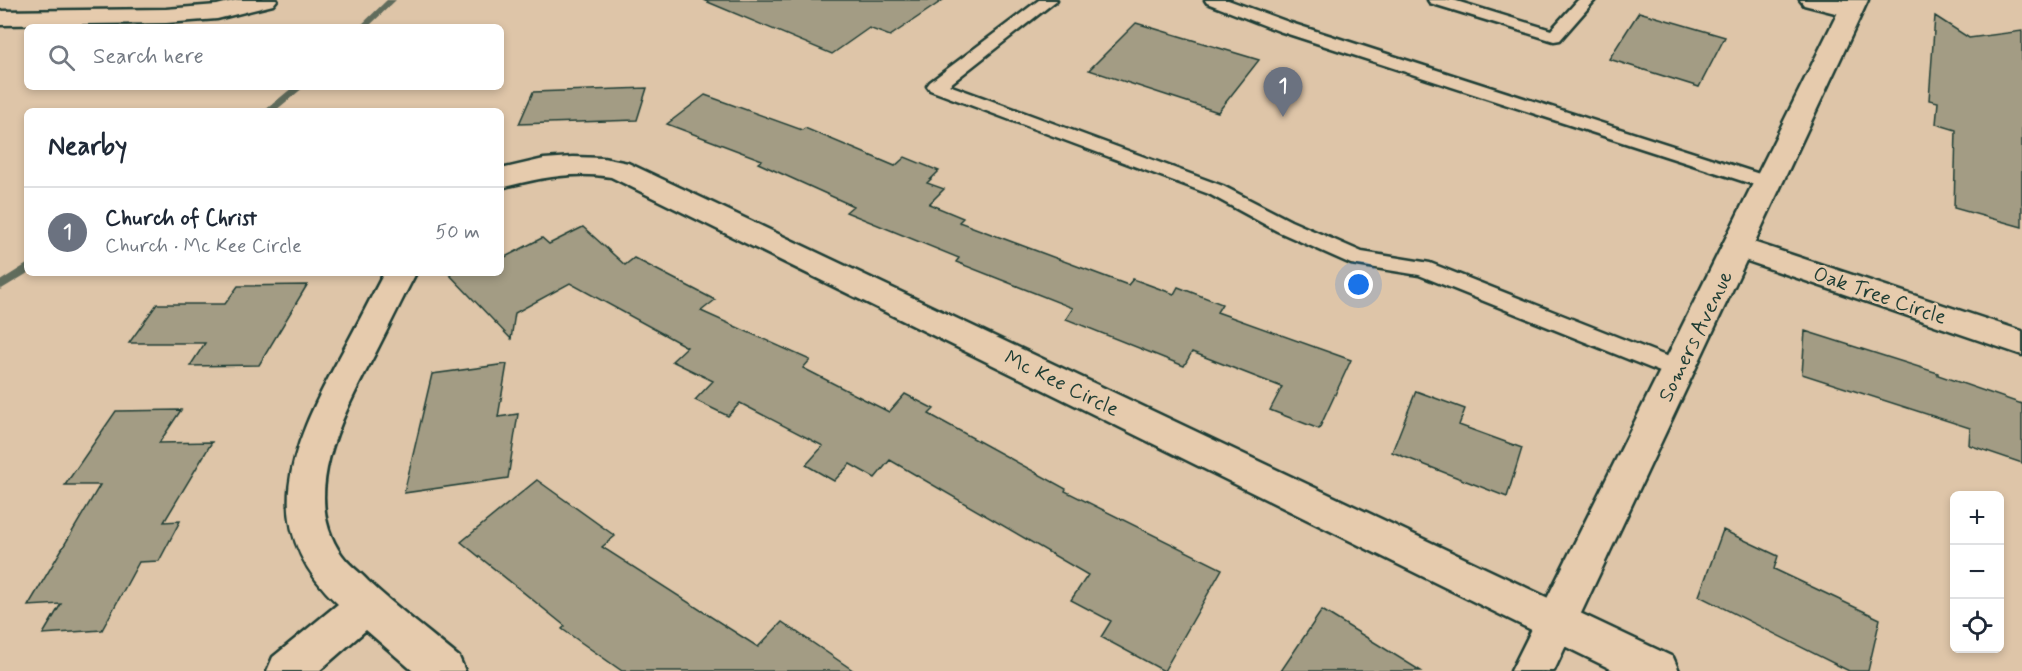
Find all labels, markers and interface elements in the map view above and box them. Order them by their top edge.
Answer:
search box [24,24,504,90]
icon: search [45,41,78,74]
text: Search here [93,43,204,71]
pin: 1 [1264,68,1302,117]
text: Nearby [48,130,127,164]
text: Church of Christ [105,205,257,233]
text: 1 [63,219,72,246]
text: 50 m [435,219,480,246]
text: Church · Mc Kee Circle [105,233,302,260]
street label: Oak Tree Circle [1809,260,1950,332]
street label: Somers Avenue [1652,266,1740,407]
your location [1344,270,1373,299]
street label: Mc Kee Circle [1000,344,1124,424]
map controls [1950,491,2004,653]
button: + [1950,491,2004,545]
button: − [1950,545,2004,599]
button: locate [1950,599,2004,653]

